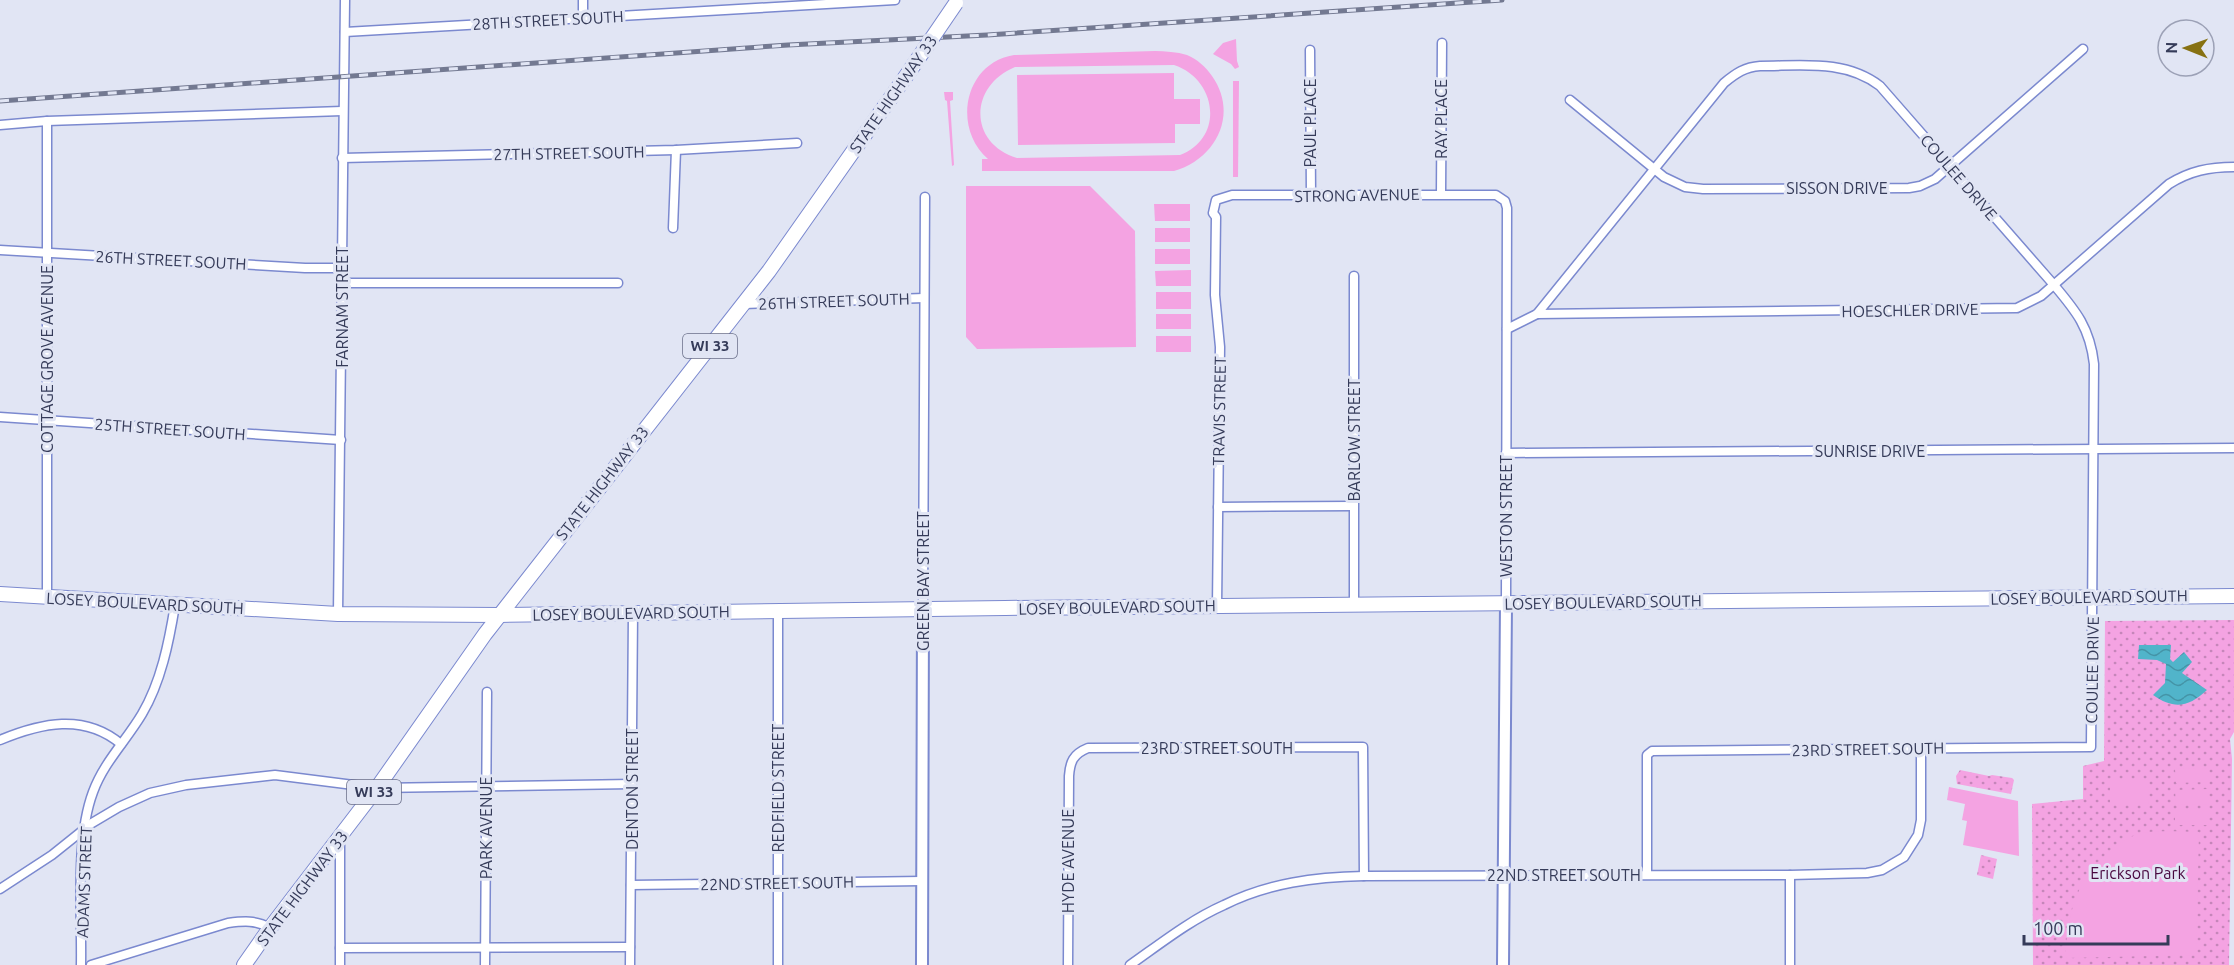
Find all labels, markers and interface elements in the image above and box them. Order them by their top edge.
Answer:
street label: 28TH STREET SOUTH [472,7,624,33]
north arrow [2156,18,2216,78]
street label: STATE HIGHWAY 33 [846,32,940,156]
text: N [2162,42,2180,54]
street label: PAUL PLACE [1301,78,1319,168]
street label: RAY PLACE [1432,79,1450,159]
street label: COULEE DRIVE [1917,131,2001,223]
street label: 27TH STREET SOUTH [493,143,645,163]
street label: SISSON DRIVE [1786,179,1888,197]
street label: STRONG AVENUE [1294,185,1420,205]
street label: FARNAM STREET [333,246,351,368]
street label: 26TH STREET SOUTH [95,247,247,273]
street label: COTTAGE GROVE AVENUE [38,265,56,453]
street label: 26TH STREET SOUTH [758,289,910,313]
street label: HOESCHLER DRIVE [1841,300,1979,320]
road number: WI 33 [683,334,737,358]
street label: TRAVIS STREET [1209,356,1229,466]
street label: BARLOW STREET [1345,378,1363,502]
street label: 25TH STREET SOUTH [94,415,246,443]
street label: STATE HIGHWAY 33 [552,423,652,543]
street label: SUNRISE DRIVE [1815,442,1925,460]
street label: WESTON STREET [1497,455,1515,577]
street label: GREEN BAY STREET [914,511,932,651]
street label: LOSEY BOULEVARD SOUTH [1990,586,2188,608]
street label: LOSEY BOULEVARD SOUTH [46,589,244,617]
street label: LOSEY BOULEVARD SOUTH [1504,591,1702,613]
street label: LOSEY BOULEVARD SOUTH [1018,596,1216,618]
street label: LOSEY BOULEVARD SOUTH [532,602,730,624]
street label: COULEE DRIVE [2082,616,2102,724]
street label: REDFIELD STREET [769,723,787,852]
street label: DENTON STREET [623,728,641,850]
street label: 23RD STREET SOUTH [1141,739,1293,757]
street label: 23RD STREET SOUTH [1792,739,1944,759]
street label: PARK AVENUE [477,777,495,879]
road number: WI 33 [347,780,401,804]
street label: HYDE AVENUE [1059,809,1077,913]
street label: ADAMS STREET [73,826,95,938]
street label: STATE HIGHWAY 33 [253,827,351,949]
park label: Erickson Park [2090,864,2186,882]
street label: 22ND STREET SOUTH [1487,866,1641,884]
street label: 22ND STREET SOUTH [700,873,854,893]
scale bar [2024,908,2168,946]
text: 100 m [2033,918,2083,938]

